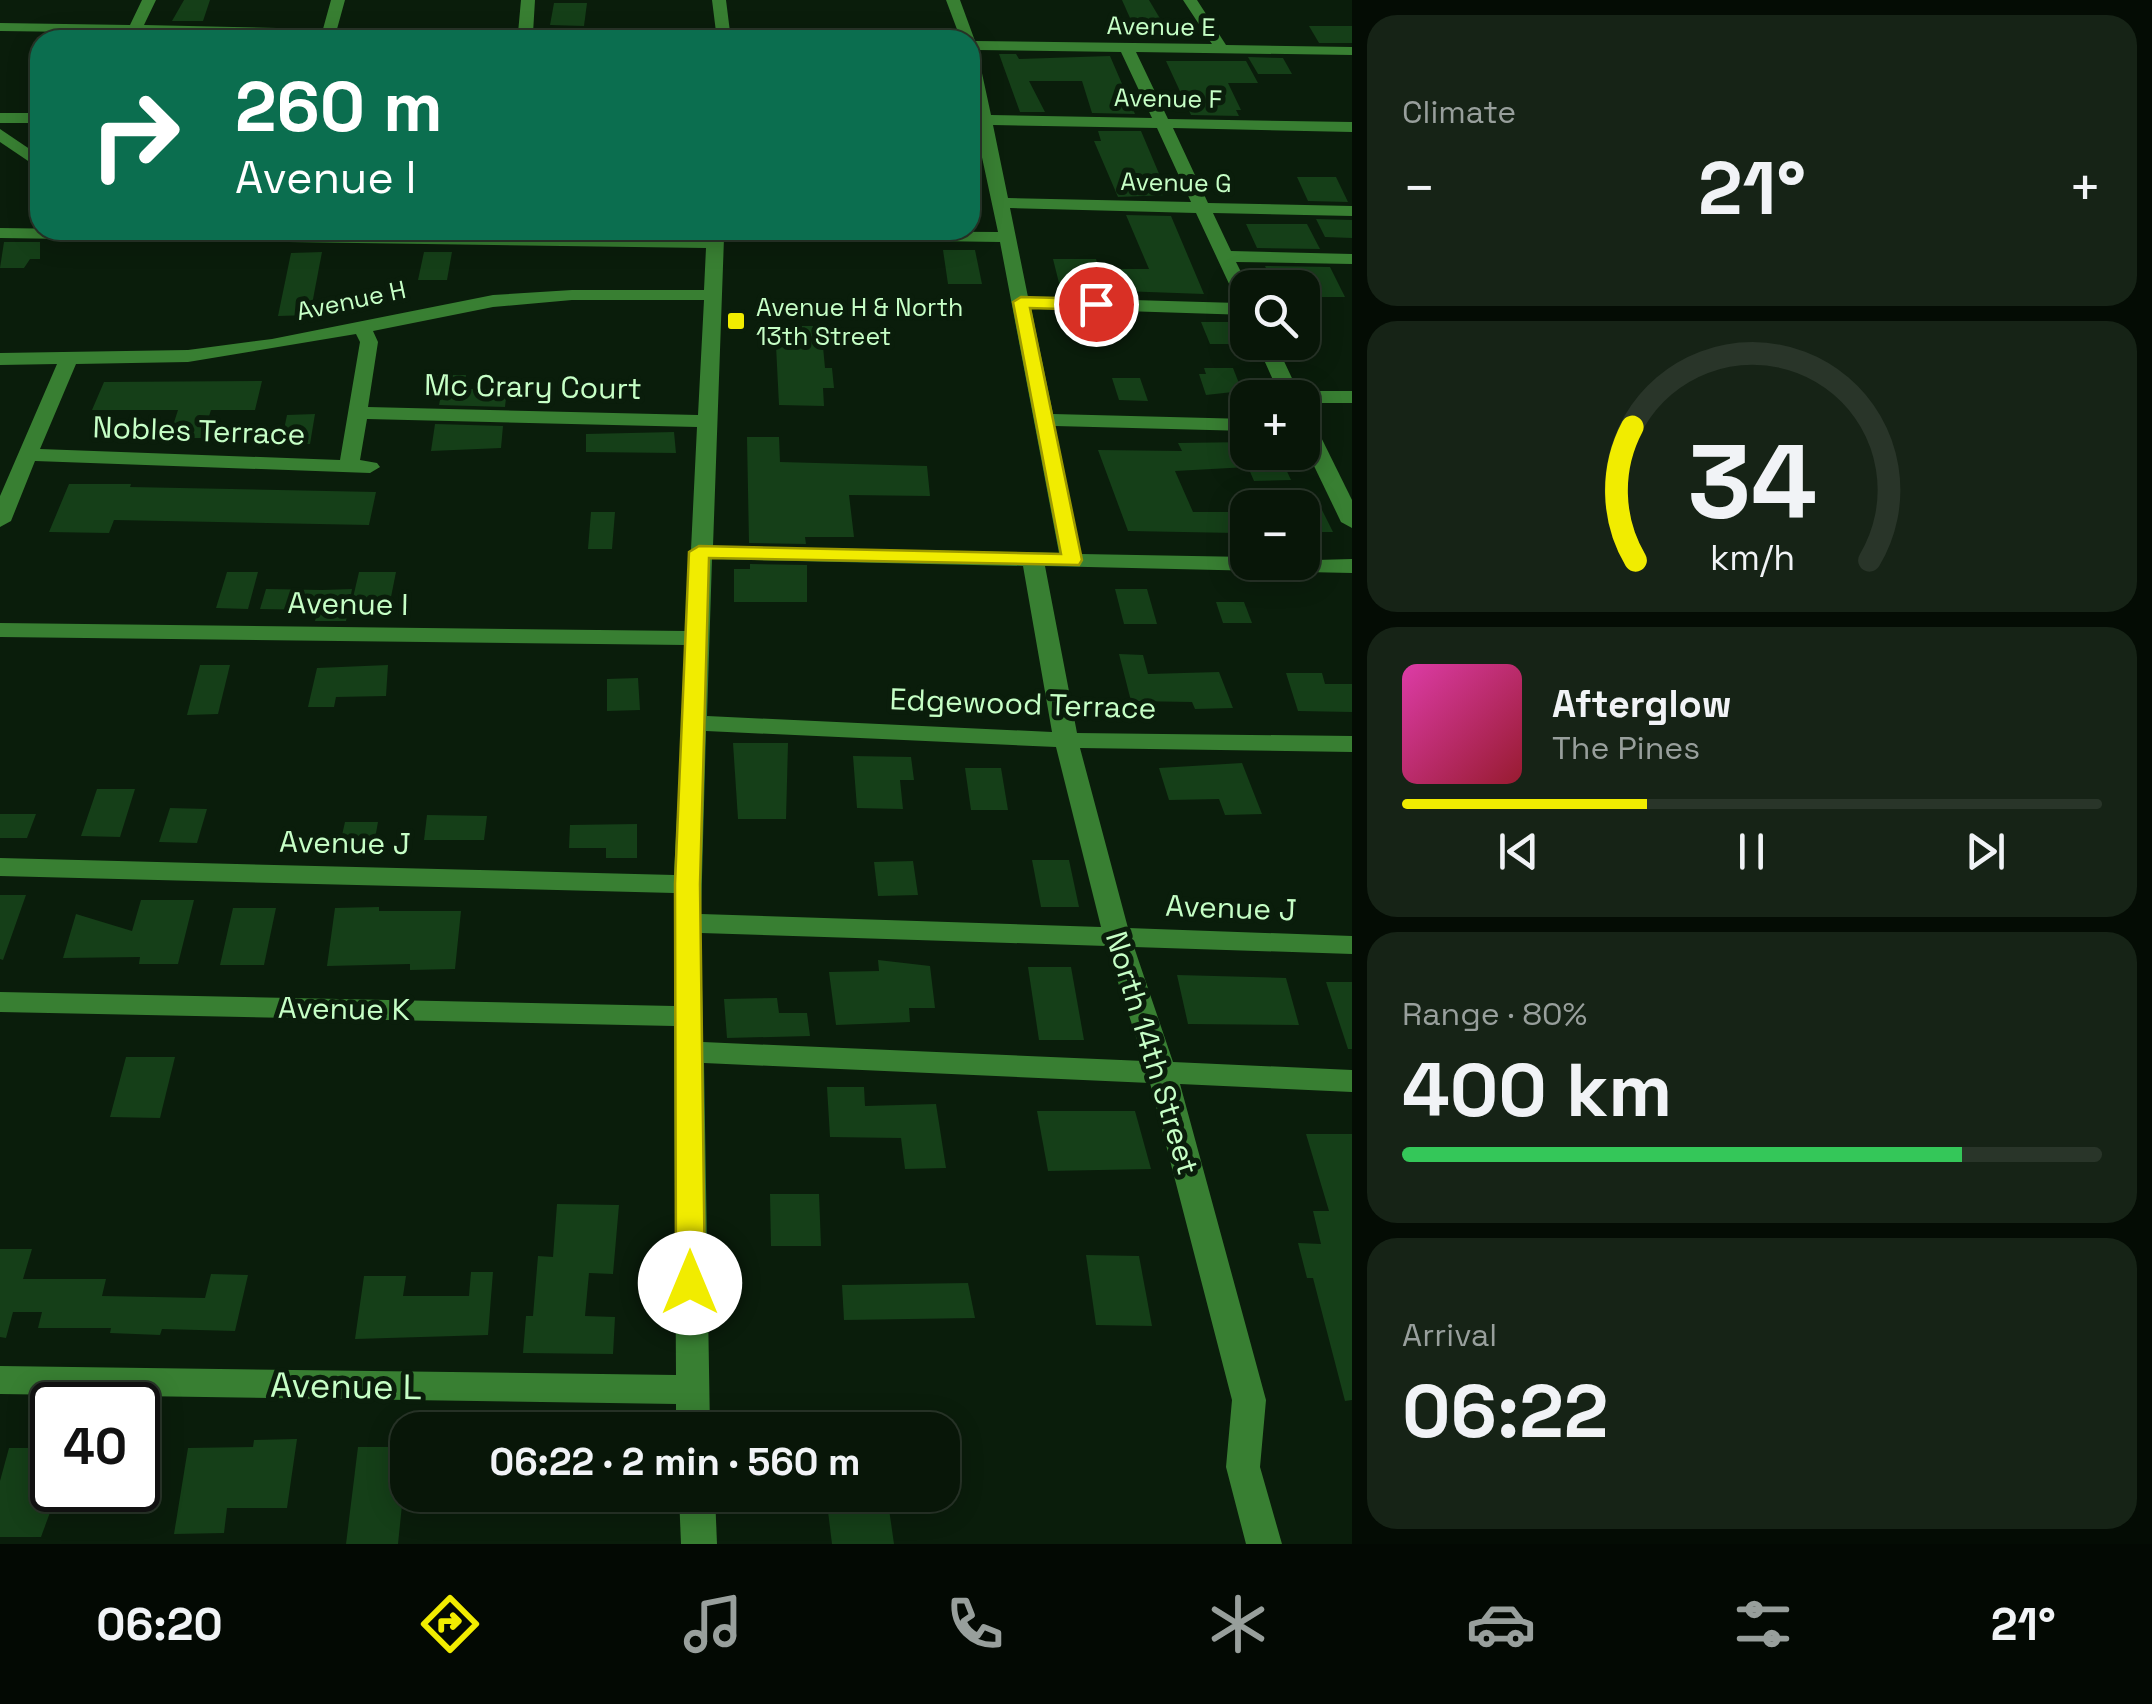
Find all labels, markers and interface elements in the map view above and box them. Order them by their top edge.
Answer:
street label: Avenue E [1106,9,1216,43]
text: 260 m [235,62,443,151]
icon: right [70,70,200,200]
street label: Avenue F [1114,81,1222,115]
text: Climate [1402,92,1516,132]
text: 21° [1698,140,1806,236]
text: Avenue I [235,149,416,206]
text: − [1402,153,1436,223]
text: + [2068,153,2102,223]
street label: Avenue G [1120,165,1232,199]
pin [1054,262,1139,347]
map controls [1230,270,1320,580]
button: search [1230,270,1320,360]
street label: Avenue H [293,273,409,327]
icon: arrive [1069,277,1124,332]
place label: Avenue H & North 13th Street [756,291,963,352]
marker: Avenue H & North 13th Street [725,310,747,332]
street label: Mc Crary Court [424,365,642,408]
button: + [1230,380,1320,470]
street label: Nobles Terrace [92,407,306,454]
text: 34 [1687,416,1817,548]
button: − [1230,490,1320,580]
text: km/h [1709,535,1795,580]
street label: Avenue I [287,583,409,624]
street label: Edgewood Terrace [889,679,1157,728]
text: Afterglow [1552,680,1732,728]
text: The Pines [1552,728,1700,768]
street label: Avenue J [279,822,411,863]
icon: previous [1491,824,1546,879]
icon: pause [1724,824,1779,879]
icon: next [1958,824,2013,879]
street label: Avenue J [1165,886,1297,929]
street label: North 14th Street [1097,926,1208,1179]
street label: Avenue K [278,988,410,1029]
text: Range · 80% [1402,994,1587,1034]
text: 400 km [1402,1042,1672,1138]
position arrow [638,1231,742,1335]
text: Arrival [1402,1315,1497,1355]
street label: Avenue L [270,1363,422,1409]
text: 06:22 [1402,1363,1608,1459]
speed limit sign: 40 [30,1382,160,1512]
text: 06:22 · 2 min · 560 m [490,1438,860,1486]
icon: directions [415,1589,485,1659]
icon: music [678,1589,748,1659]
icon: phone [940,1589,1010,1659]
icon: climate [1203,1589,1273,1659]
icon: car [1466,1589,1536,1659]
icon: filters [1728,1589,1798,1659]
text: 06:20 [96,1596,223,1653]
text: 21° [1991,1596,2056,1653]

